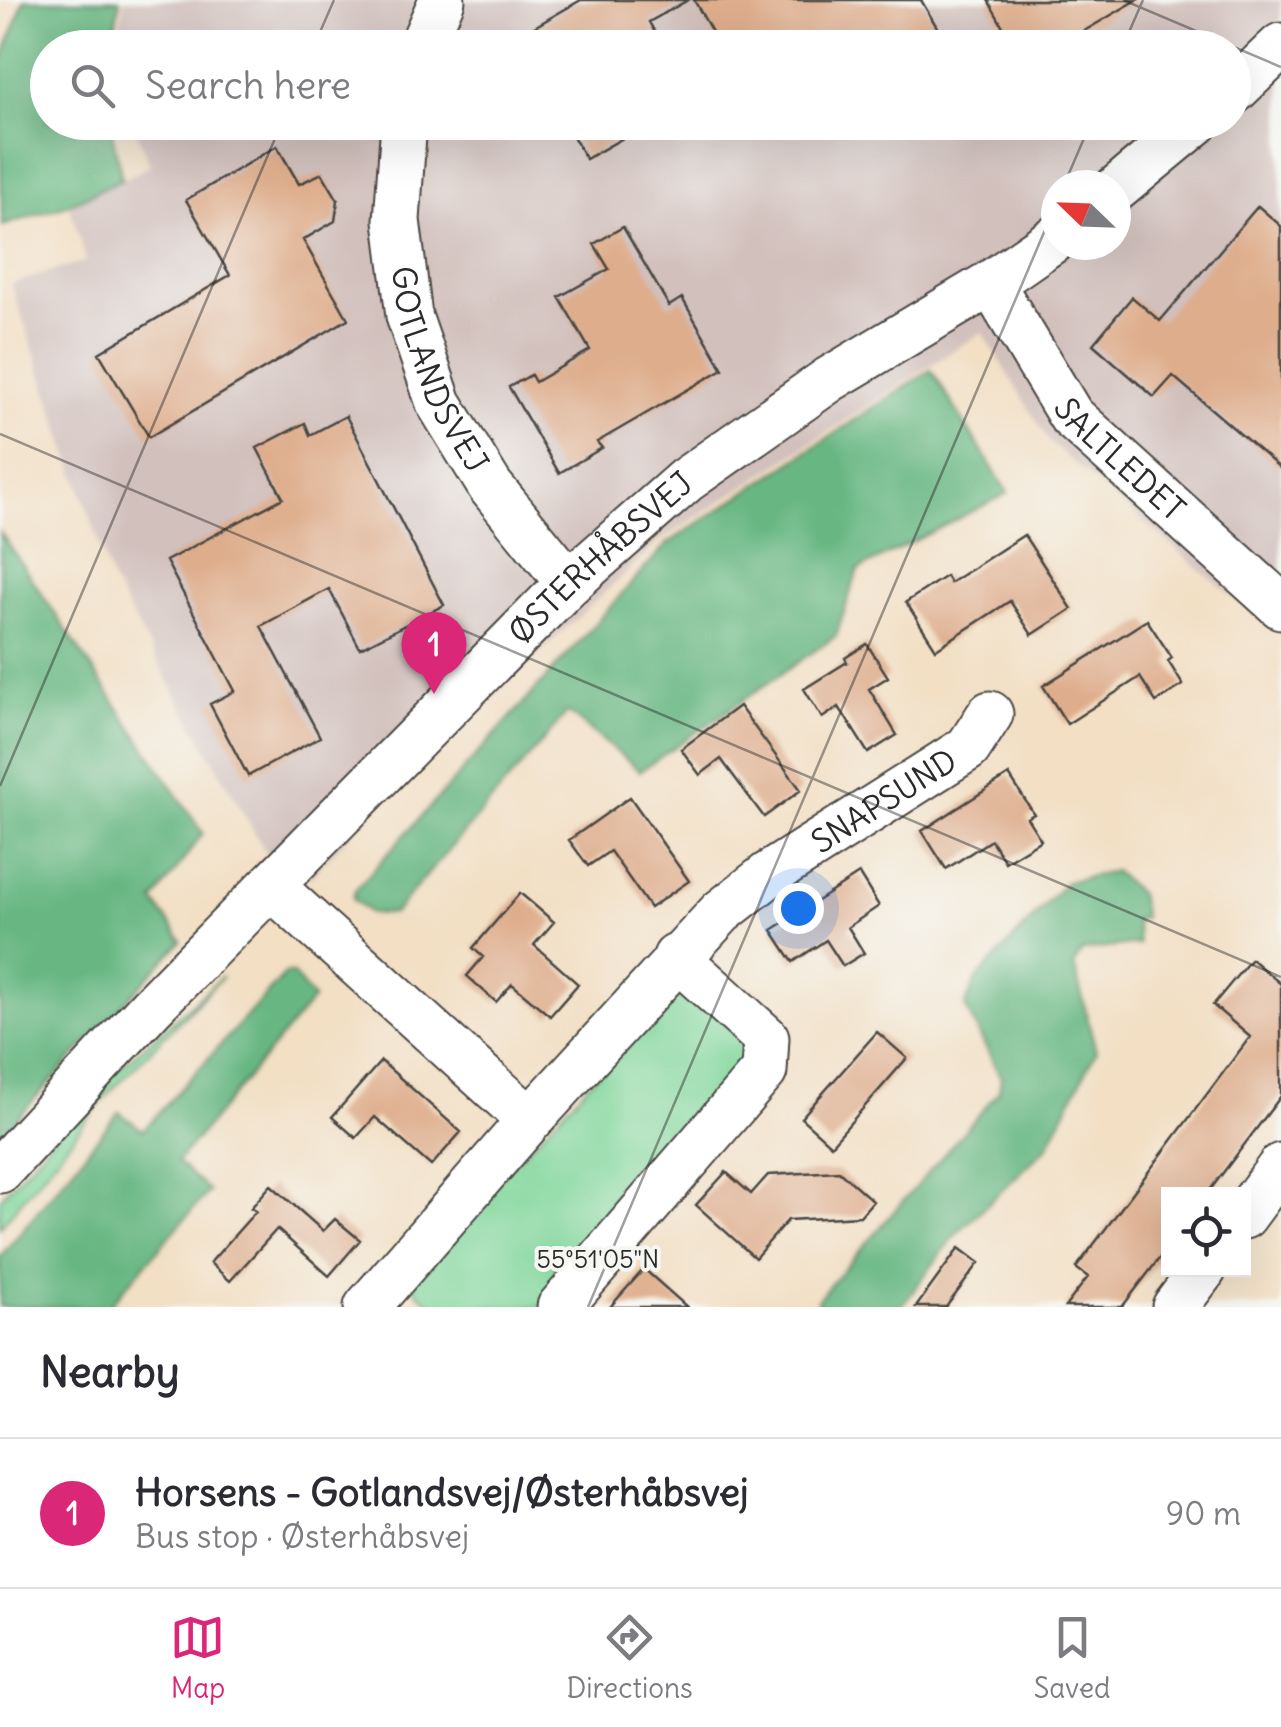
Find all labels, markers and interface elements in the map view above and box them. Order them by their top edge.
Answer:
search box [30,30,1251,140]
icon: search [65,58,120,113]
text: Search here [145,62,351,109]
north arrow [1041,170,1131,260]
street label: GOTLANDSVEJ [383,264,498,480]
street label: SALTLEDET [1045,390,1194,529]
street label: ØSTERHÅBSVEJ [500,463,701,652]
pin: 1 [402,612,466,694]
street label: SNAPSUND [804,739,964,862]
your location [773,883,824,934]
map controls [1161,1187,1251,1277]
button: locate [1161,1187,1251,1277]
text: 55°51'05"N [537,1243,659,1275]
text: Nearby [40,1346,179,1398]
text: Horsens - Gotlandsvej/Østerhåbsvej [135,1469,749,1516]
text: 1 [66,1493,79,1534]
text: 90 m [1166,1493,1241,1534]
text: Bus stop · Østerhåbsvej [135,1516,469,1557]
tab: Map [170,1610,225,1706]
tab: Directions [566,1610,693,1706]
tab: Saved [1034,1610,1111,1706]

